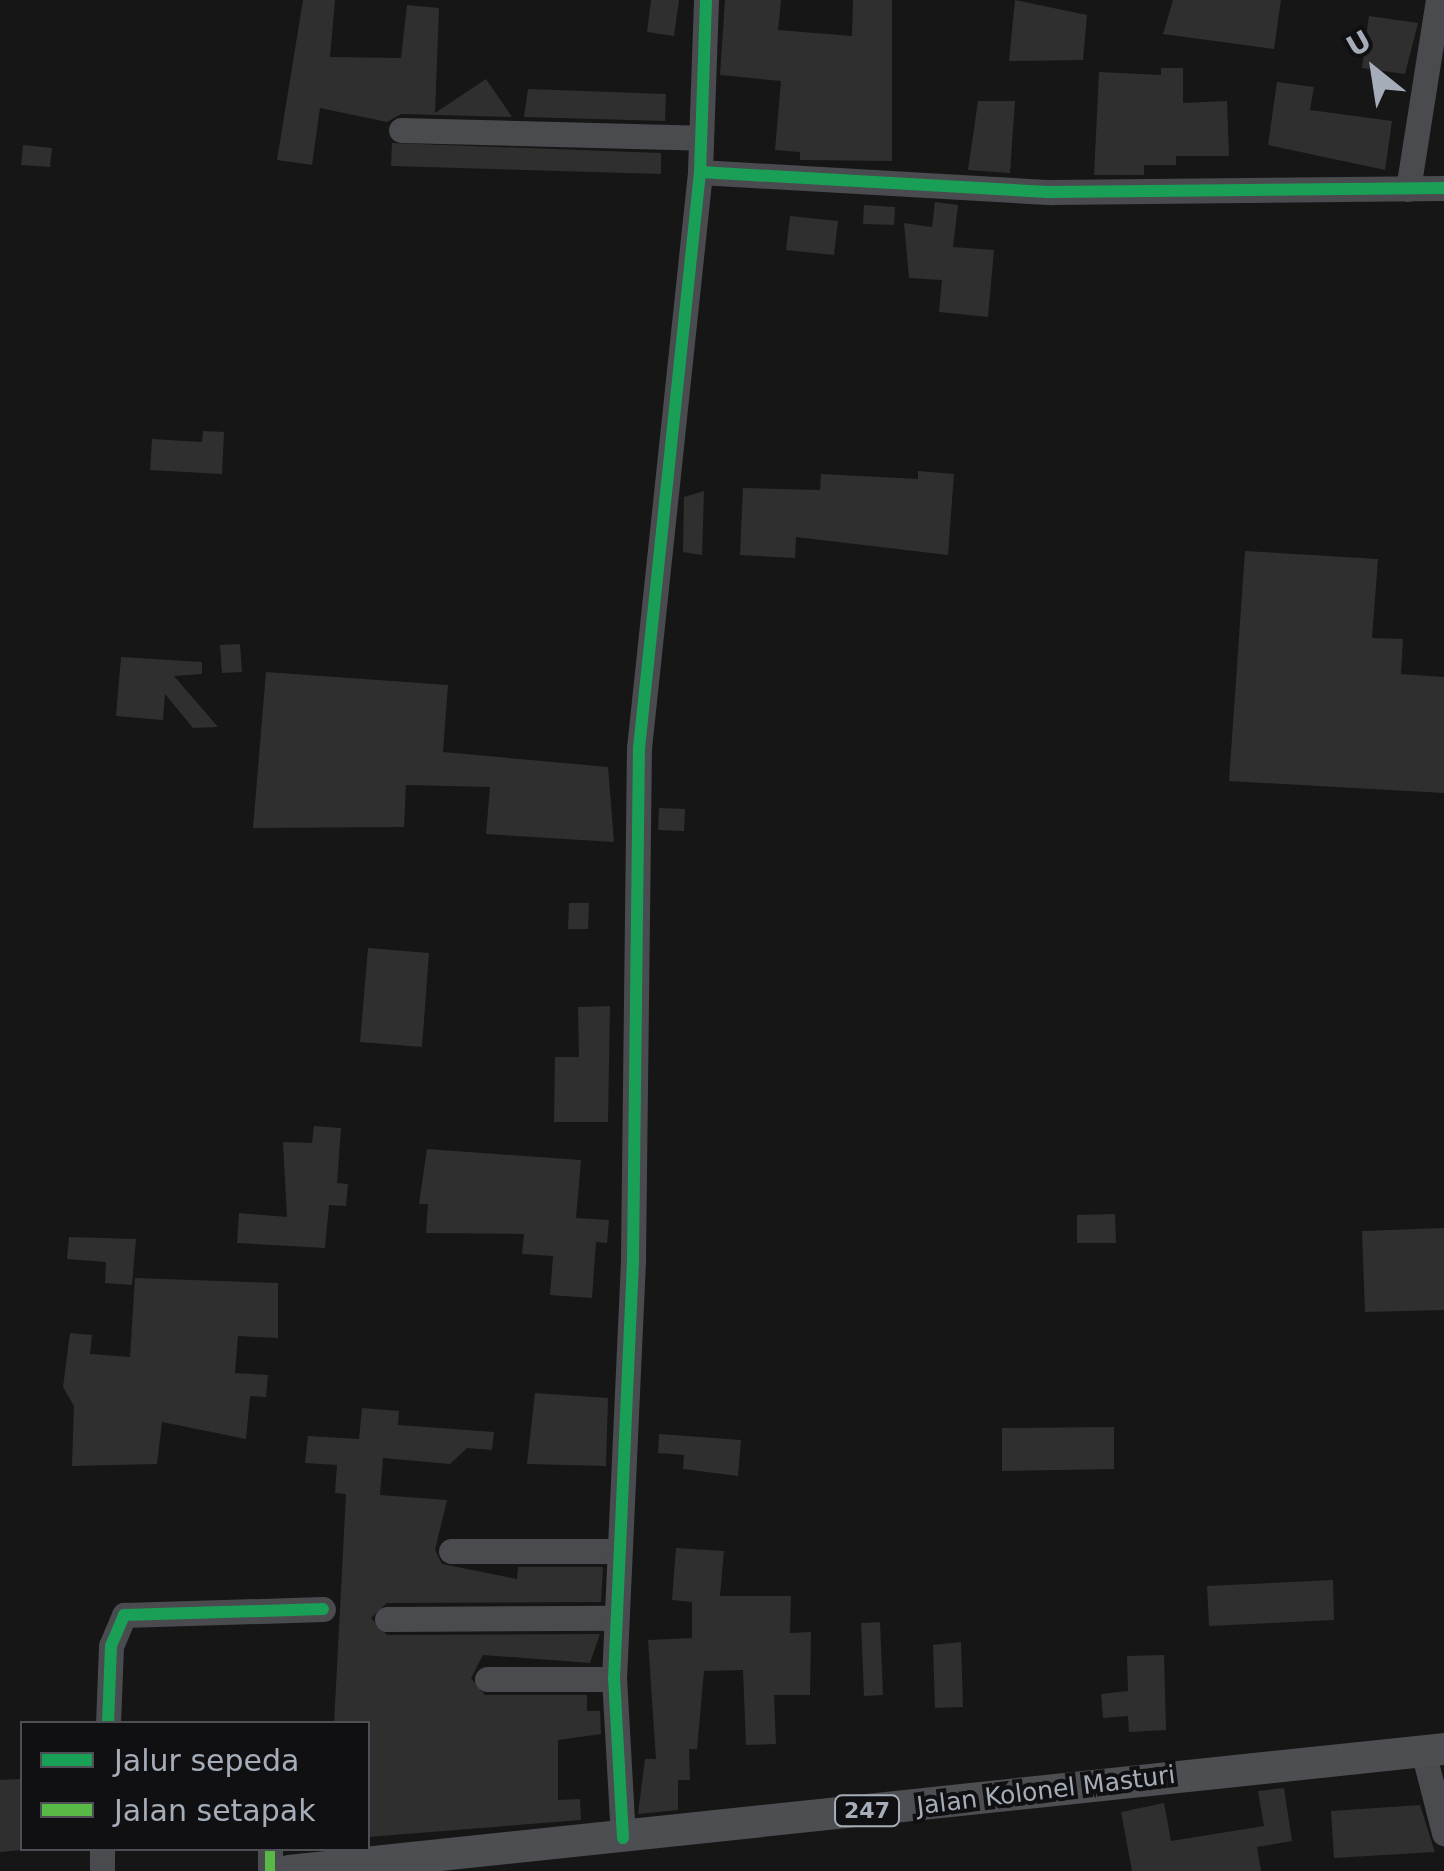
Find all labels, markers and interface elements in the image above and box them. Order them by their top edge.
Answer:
north arrow [1324,20,1424,120]
text: U [1341,24,1377,64]
legend [20,1721,370,1851]
text: Jalur sepeda [114,1743,299,1778]
street label: Jalan Kolonel Masturi [915,1760,1177,1822]
text: Jalan setapak [114,1793,316,1828]
road number: 247 [832,1794,902,1828]

